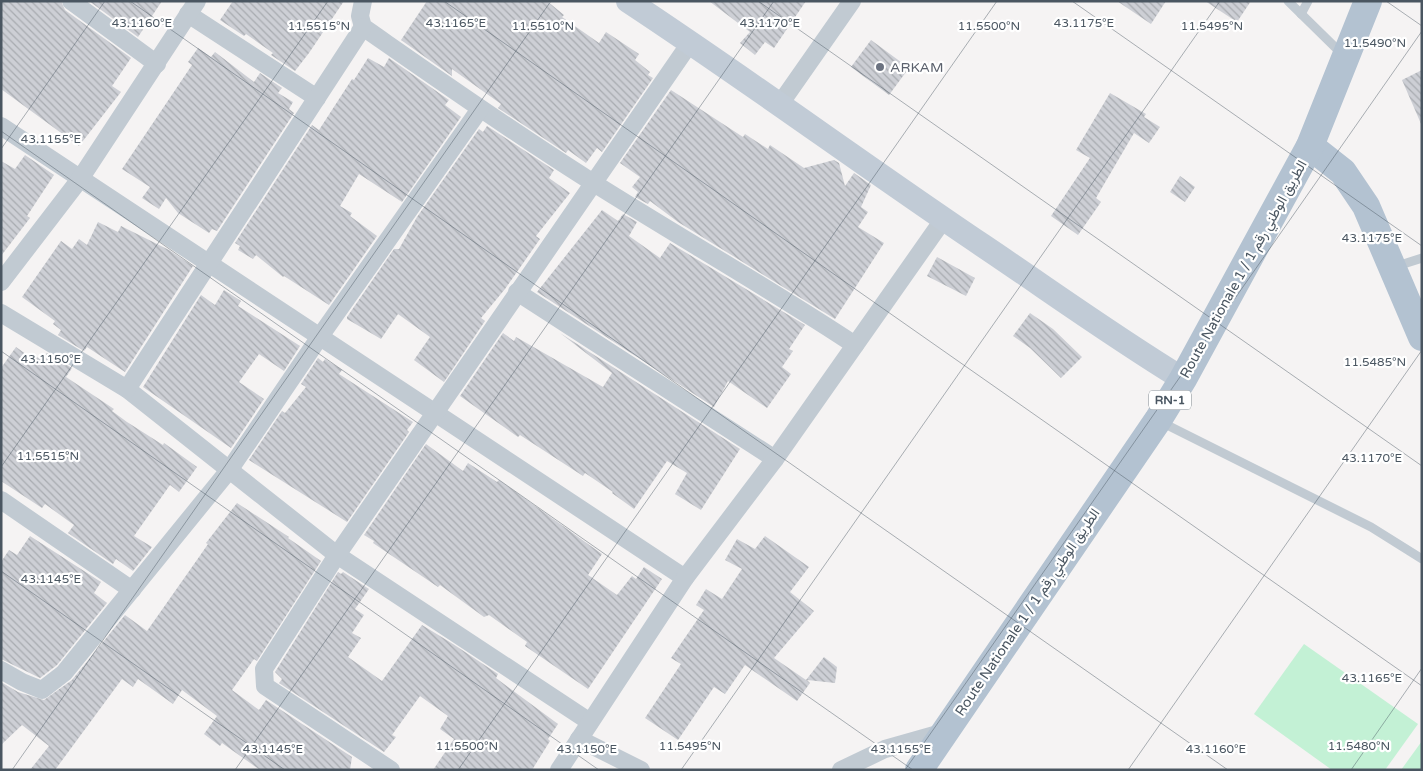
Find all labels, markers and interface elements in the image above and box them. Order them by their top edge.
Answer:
text: 43.1160°E [112,16,173,30]
text: 43.1165°E [426,16,486,30]
text: 43.1170°E [740,16,801,30]
text: 43.1175°E [1054,16,1114,30]
text: 11.5515°N [288,19,350,33]
text: 11.5510°N [512,19,574,33]
text: 11.5500°N [958,19,1020,33]
text: 11.5495°N [1181,19,1243,33]
text: 11.5490°N [1344,36,1406,50]
place label: ARKAM [890,59,943,76]
marker: ARKAM [874,61,886,73]
text: 43.1155°E [21,132,81,146]
street label: Route Nationale 1 / الطريق الوطني رقم 1 [1176,157,1313,383]
text: 43.1175°E [1342,231,1402,245]
text: 43.1150°E [21,352,82,366]
text: 11.5485°N [1344,355,1406,369]
road number: RN-1 [1149,390,1191,410]
text: 11.5515°N [17,449,79,463]
text: 43.1170°E [1342,451,1403,465]
street label: Route Nationale 1 / الطريق الوطني رقم 1 [951,505,1106,721]
text: 43.1145°E [21,572,81,586]
text: 43.1165°E [1342,671,1402,685]
text: 11.5500°N [436,739,498,753]
text: 11.5495°N [659,739,721,753]
text: 11.5480°N [1328,739,1390,753]
text: 43.1145°E [243,742,303,756]
text: 43.1150°E [557,742,618,756]
text: 43.1155°E [871,742,931,756]
text: 43.1160°E [1186,742,1247,756]

